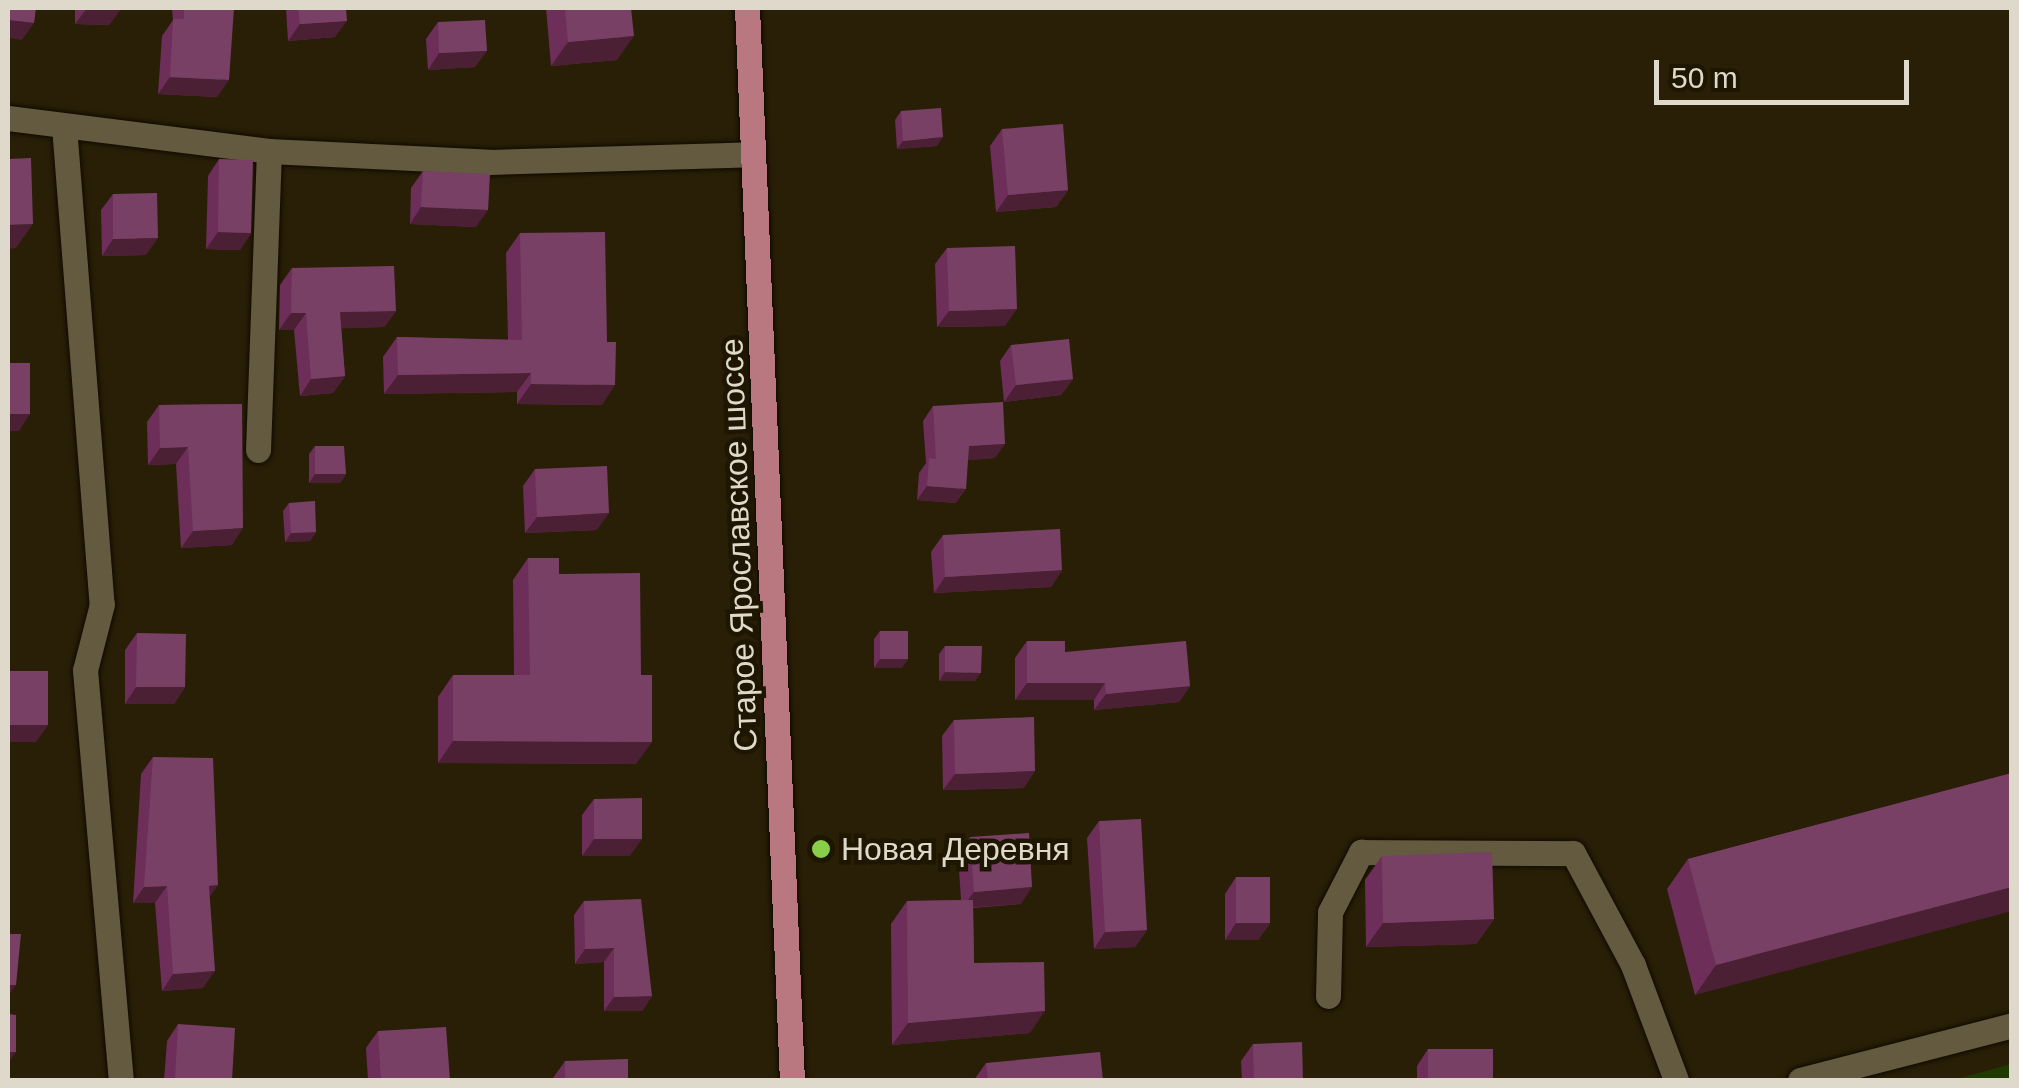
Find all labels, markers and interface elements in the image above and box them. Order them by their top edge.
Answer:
scale bar [1659,40,1914,102]
text: 50 m [1671,61,1738,94]
street label: Старое Ярославское шоссе [713,338,765,752]
place label: Новая Деревня [841,830,1070,868]
marker: Новая Деревня [810,838,832,860]

